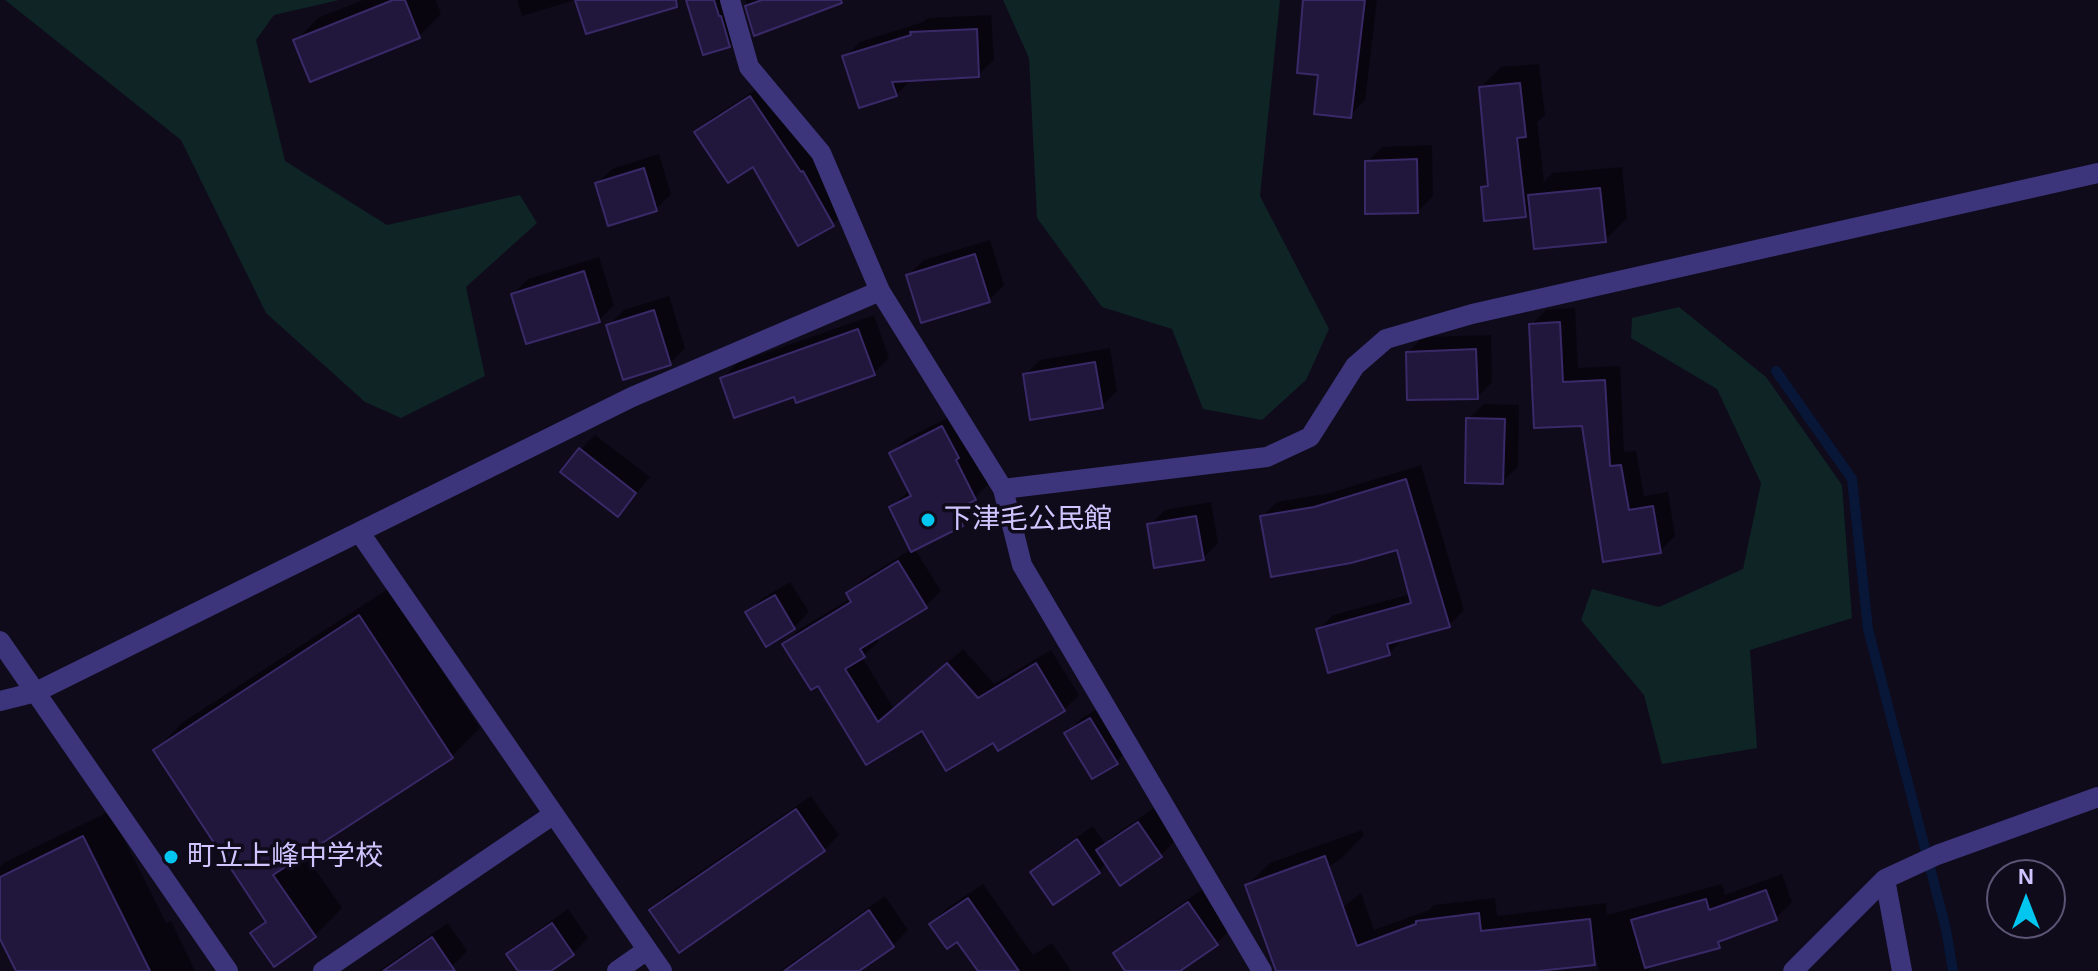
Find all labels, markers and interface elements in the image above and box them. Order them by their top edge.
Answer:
place label: 下津毛公民館 [944,503,1112,537]
marker: 下津毛公民館 [919,511,937,529]
place label: 町立上峰中学校 [187,840,383,874]
marker: 町立上峰中学校 [162,848,180,866]
north arrow [1986,859,2066,939]
text: N [2018,864,2034,889]

